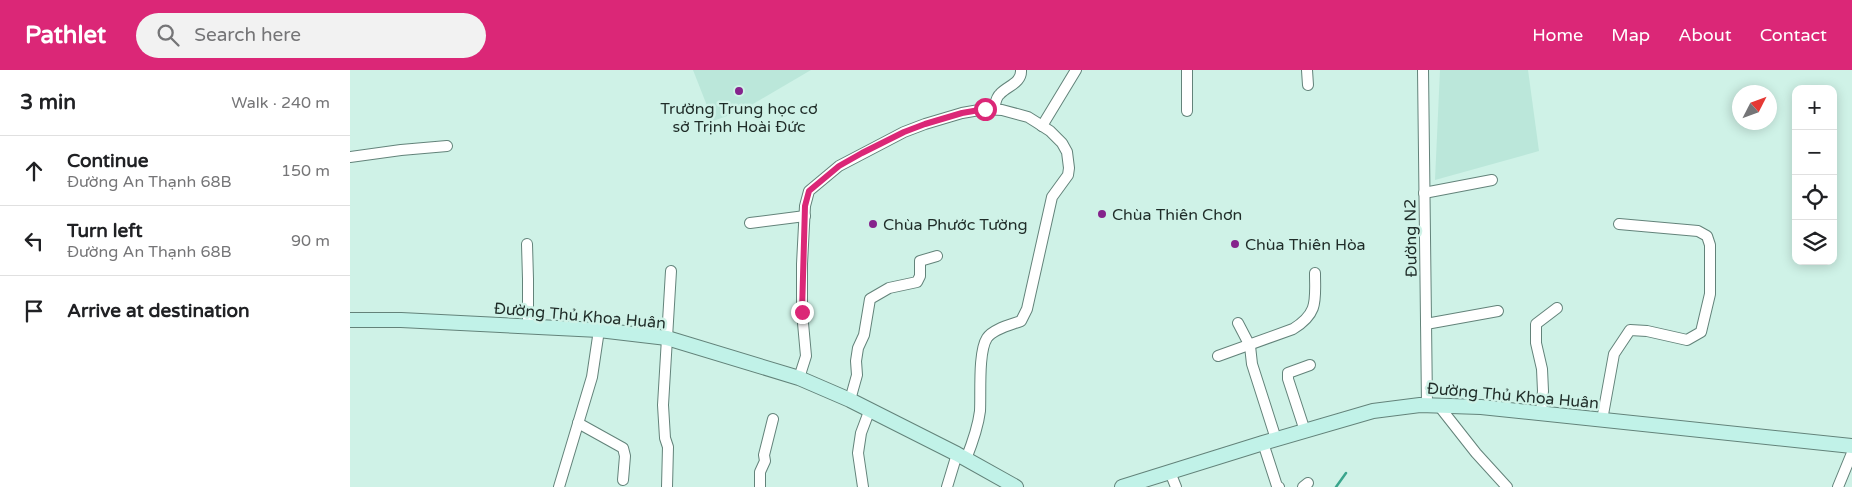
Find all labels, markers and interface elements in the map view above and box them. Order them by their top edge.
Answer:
search box [136,13,486,58]
text: Pathlet [25,21,106,50]
icon: search [154,21,182,49]
text: Search here [194,24,301,46]
text: Home [1532,24,1583,46]
text: Map [1611,24,1650,46]
text: About [1678,24,1732,46]
text: Contact [1760,24,1827,46]
marker: Trường Trung học cơ sở Trịnh Hoài Đức [733,85,745,97]
north arrow [1732,85,1777,130]
map controls [1792,85,1837,265]
button: + [1792,85,1837,130]
text: 3 min [20,90,76,115]
text: Walk · 240 m [231,93,330,113]
route start [974,98,997,121]
place label: Trường Trung học cơ sở Trịnh Hoài Đức [660,99,818,137]
button: − [1792,130,1837,175]
text: Continue [67,150,149,172]
icon: ahead [20,157,48,185]
text: 150 m [281,161,330,181]
text: Đường An Thạnh 68B [67,172,232,192]
button: locate [1792,175,1837,220]
street label: Đường N2 [1400,199,1422,277]
place label: Chùa Thiên Chơn [1112,205,1242,225]
marker: Chùa Thiên Chơn [1096,208,1108,220]
place label: Chùa Phước Tường [883,215,1028,235]
marker: Chùa Phước Tường [867,218,879,230]
text: Turn left [67,220,143,242]
button: layers [1792,220,1837,265]
icon: left [20,227,48,255]
text: 90 m [291,231,330,251]
place label: Chùa Thiên Hòa [1245,235,1366,255]
marker: Chùa Thiên Hòa [1229,238,1241,250]
text: Đường An Thạnh 68B [67,242,232,262]
icon: arrive [20,297,48,325]
street label: Đường Thủ Khoa Huân [493,299,667,333]
text: Arrive at destination [67,300,250,322]
route end [791,301,814,324]
street label: Đường Thủ Khoa Huân [1426,379,1600,413]

